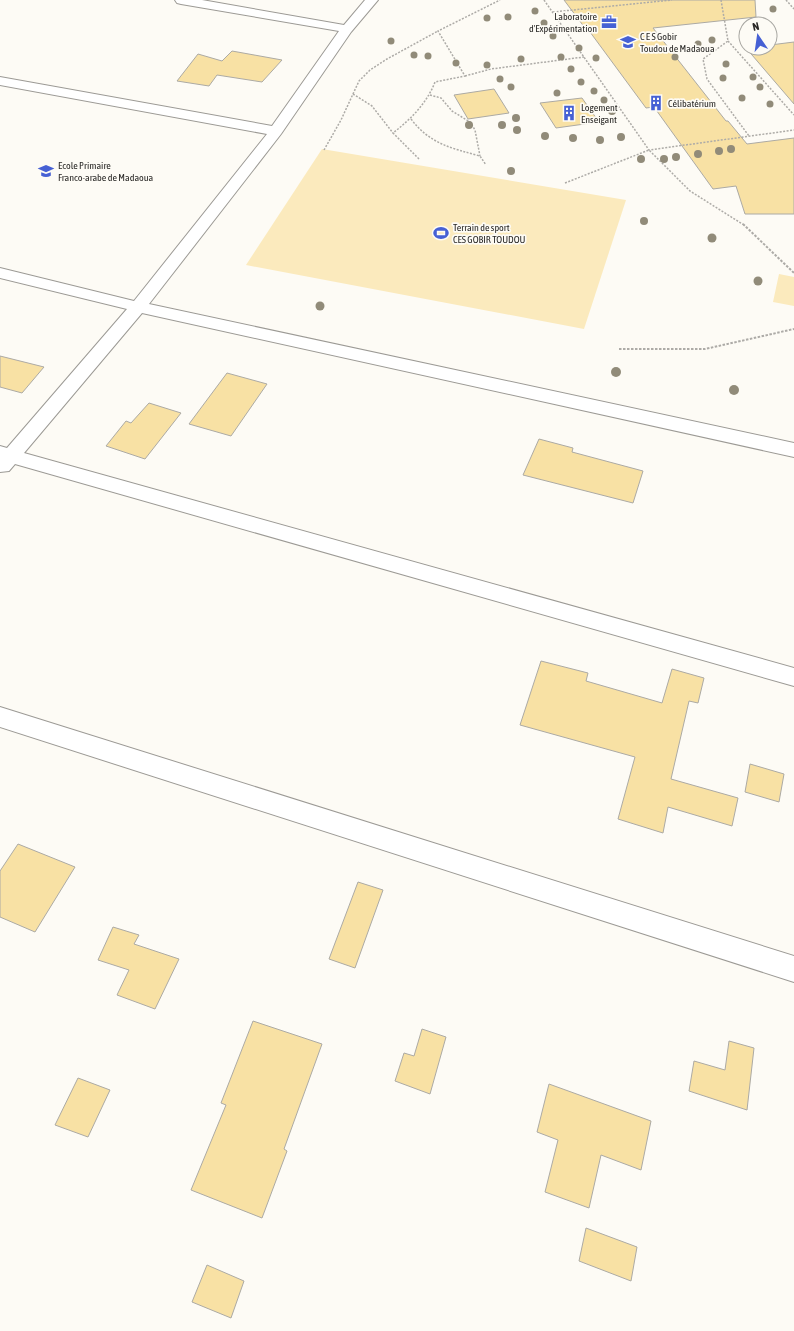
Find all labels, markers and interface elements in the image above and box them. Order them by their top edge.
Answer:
place label: Laboratoire d'Expérimentation [529,11,597,34]
office icon: Laboratoire d'Expérimentation [600,13,618,31]
north arrow [738,16,778,56]
text: N [751,20,760,33]
place label: C E S Gobir Toudou de Madaoua [640,31,715,54]
school or university icon: C E S Gobir Toudou de Madaoua [619,33,637,51]
building icon: Célibatérium [647,94,665,112]
place label: Célibatérium [668,98,716,109]
place label: Logement Enseigant [581,102,618,125]
building icon: Logement Enseigant [560,104,578,122]
place label: Ecole Primaire Franco-arabe de Madaoua [58,160,154,183]
school or university icon: Ecole Primaire Franco-arabe de Madaoua [37,162,55,180]
place label: Terrain de sport CES GOBIR TOUDOU [453,222,525,245]
sports icon: Terrain de sport CES GOBIR TOUDOU [432,224,450,242]

